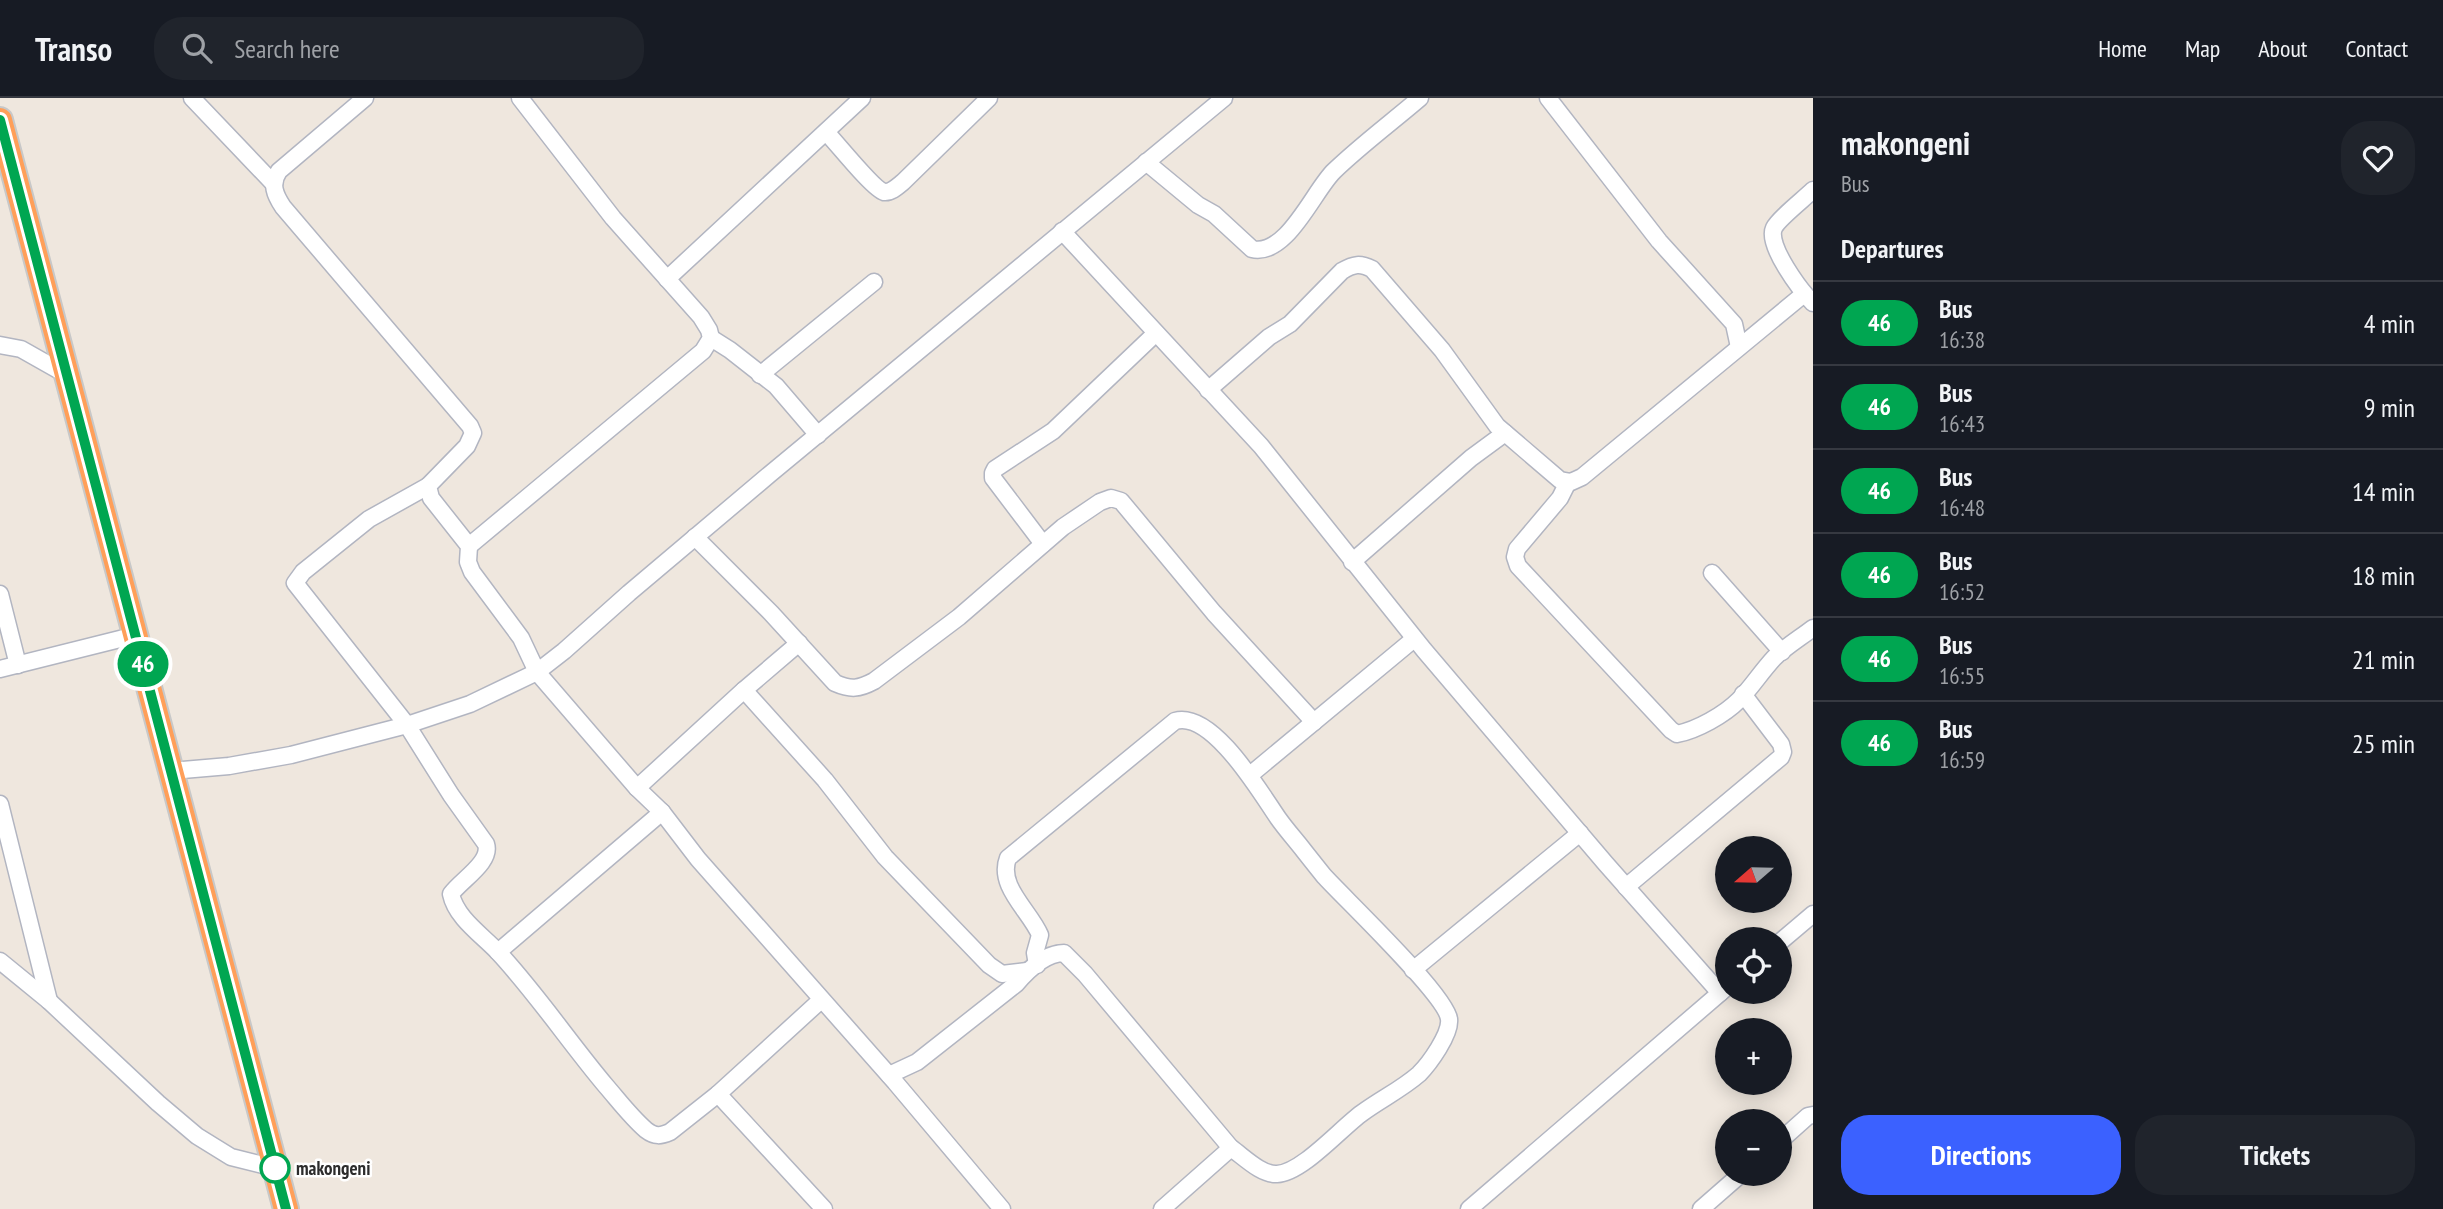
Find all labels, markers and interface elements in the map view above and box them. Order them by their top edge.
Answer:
search box [154,17,644,80]
text: Transo [35,27,112,70]
icon: search [178,29,216,67]
text: Search here [234,32,340,65]
text: Home [2098,33,2147,64]
text: Map [2185,33,2220,64]
text: About [2258,33,2307,64]
text: Contact [2345,33,2408,64]
text: makongeni [1841,121,1970,164]
button: heart [2341,121,2415,195]
text: Bus [1841,169,1870,198]
text: Departures [1841,232,1944,265]
text: Bus [1939,292,1972,325]
text: 46 [1868,307,1891,338]
text: 4 min [2364,307,2415,340]
text: 16:38 [1939,325,1985,354]
text: Bus [1939,376,1972,409]
text: 46 [1868,391,1891,422]
text: 9 min [2364,391,2415,424]
text: 16:43 [1939,409,1985,438]
text: Bus [1939,460,1972,493]
text: 46 [1868,475,1891,506]
text: 14 min [2352,475,2415,508]
text: 16:48 [1939,493,1985,522]
text: Bus [1939,544,1972,577]
text: 46 [1868,559,1891,590]
text: 18 min [2352,559,2415,592]
text: 16:52 [1939,577,1985,606]
text: Bus [1939,628,1972,661]
line badge: 46 [111,641,174,687]
text: 46 [1868,643,1891,674]
text: 21 min [2352,643,2415,676]
text: 46 [132,648,154,679]
text: 16:55 [1939,661,1985,690]
text: Bus [1939,712,1972,745]
text: 46 [1868,727,1891,758]
text: 25 min [2352,727,2415,760]
text: 16:59 [1939,745,1985,774]
north arrow [1715,836,1792,914]
map controls [1715,836,1792,1186]
button: locate [1715,927,1792,1004]
button: + [1715,1018,1792,1095]
button: − [1715,1109,1792,1186]
button: Directions [1841,1115,2121,1195]
button: Tickets [2135,1115,2415,1195]
marker: makongeni [260,1153,290,1183]
place label: makongeni [296,1156,370,1180]

